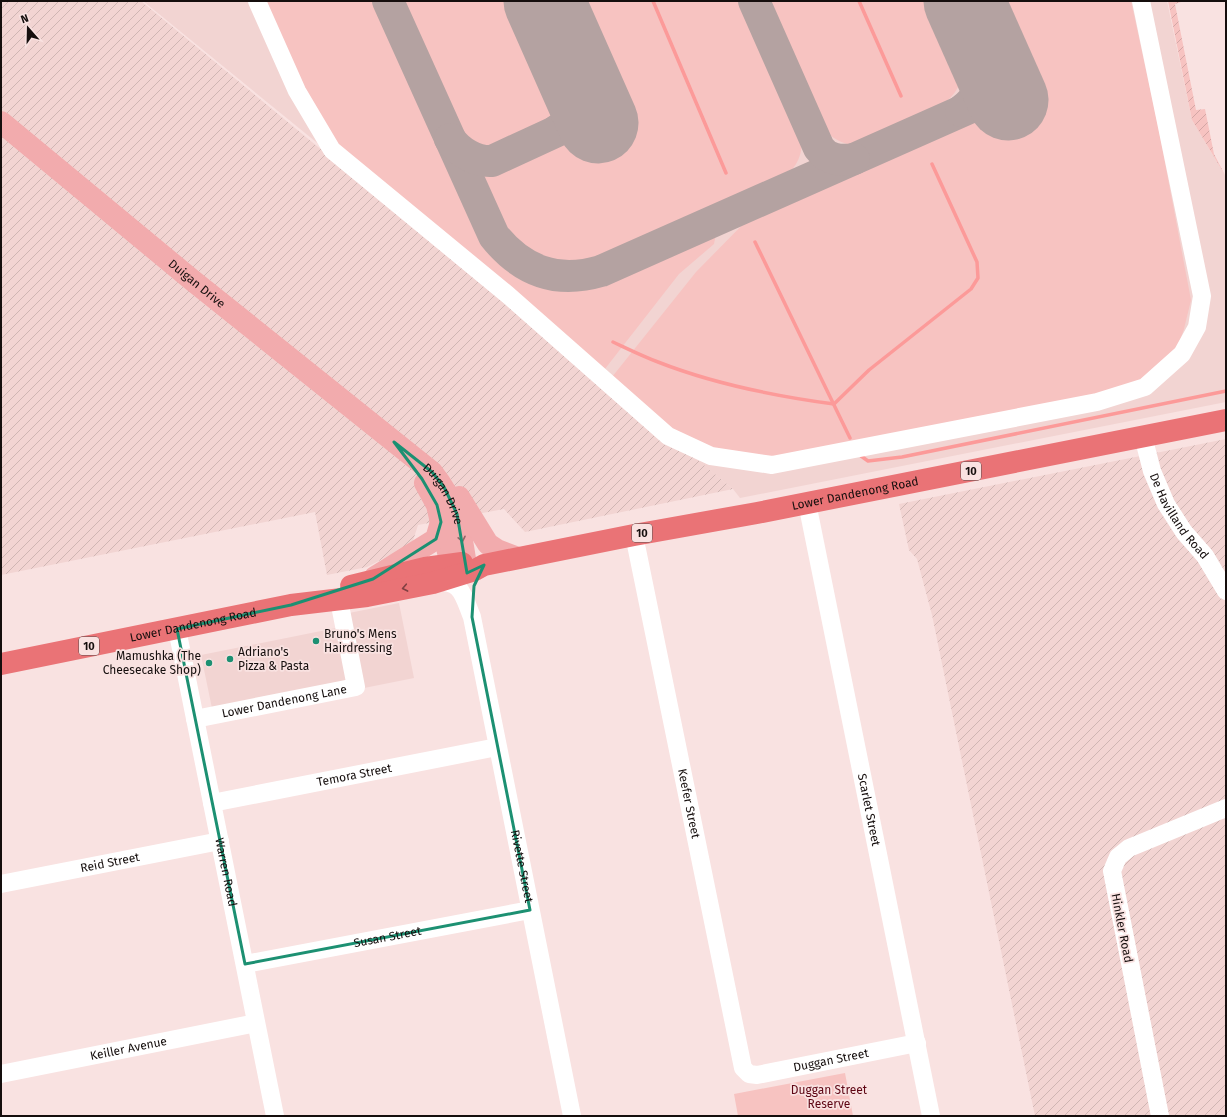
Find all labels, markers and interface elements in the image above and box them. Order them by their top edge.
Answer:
north arrow [8,8,48,48]
text: N [19,12,30,26]
street label: Duigan Drive [166,256,228,311]
street label: Duigan Drive [420,460,466,526]
road number: 10 [961,462,981,480]
street label: De Havilland Road [1147,471,1211,562]
street label: Lower Dandenong Road [791,474,920,513]
road number: 10 [632,524,652,542]
one-way arrow [458,536,466,542]
one-way arrow [402,583,408,592]
street label: Lower Dandenong Road [129,605,258,645]
place label: Bruno's Mens Hairdressing [324,627,397,655]
marker: Bruno's Mens Hairdressing [311,636,321,646]
road number: 10 [79,637,99,655]
place label: Adriano's Pizza & Pasta [238,645,309,673]
place label: Mamushka (The Cheesecake Shop) [103,649,201,677]
marker: Adriano's Pizza & Pasta [225,654,235,664]
marker: Mamushka (The Cheesecake Shop) [204,658,214,668]
street label: Lower Dandenong Lane [221,682,348,721]
street label: Temora Street [316,761,394,789]
street label: Keefer Street [675,767,703,840]
street label: Scarlet Street [855,772,883,848]
street label: Rivette Street [508,829,536,904]
street label: Warren Road [212,837,240,908]
street label: Reid Street [79,850,141,875]
street label: Hinkler Road [1108,892,1136,964]
street label: Susan Street [353,924,423,950]
street label: Keiller Avenue [89,1034,168,1063]
street label: Duggan Street [792,1046,870,1075]
park label: Duggan Street Reserve [791,1083,868,1111]

